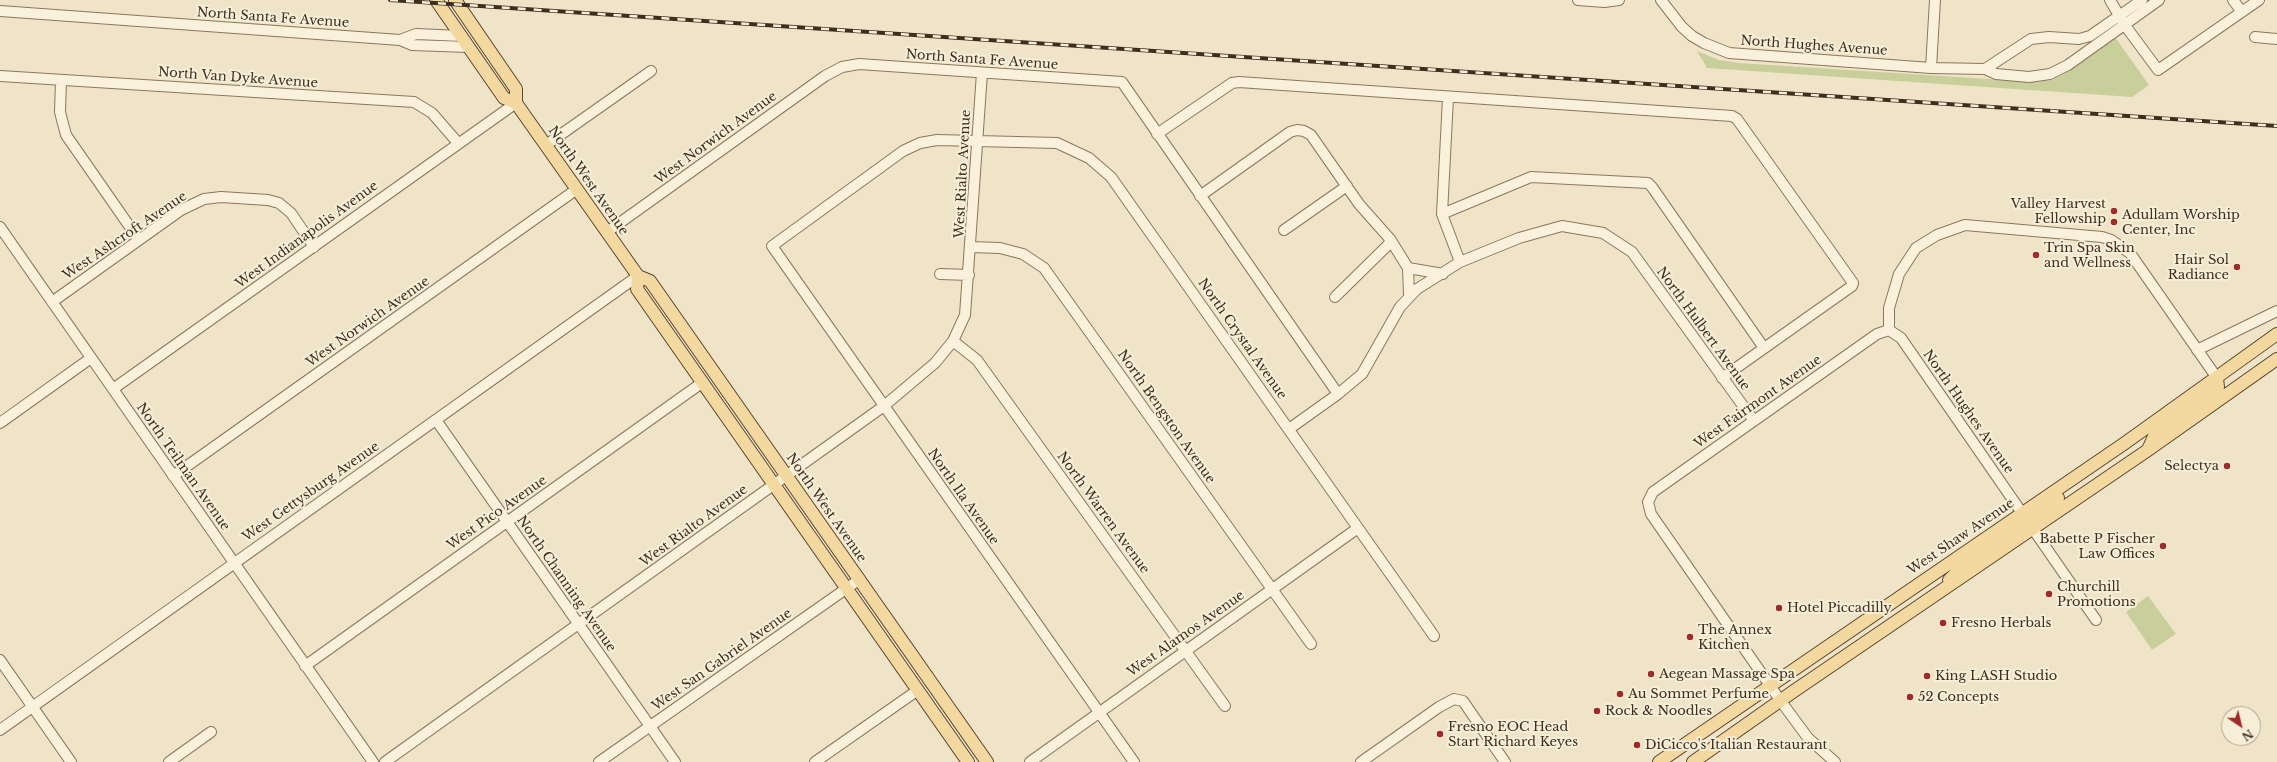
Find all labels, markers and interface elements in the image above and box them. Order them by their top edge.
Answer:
street label: North Santa Fe Avenue [196,5,350,31]
street label: North Hughes Avenue [1740,33,1888,59]
street label: North Santa Fe Avenue [905,47,1059,73]
street label: North Van Dyke Avenue [157,65,319,91]
street label: West Norwich Avenue [652,88,780,188]
street label: West Rialto Avenue [952,109,974,239]
street label: North West Avenue [544,124,632,238]
street label: West Indianapolis Avenue [233,178,381,292]
street label: West Ashcroft Avenue [60,189,190,283]
place label: Valley Harvest Fellowship [2011,196,2106,227]
marker: Valley Harvest Fellowship [2109,206,2119,216]
place label: Adullam Worship Center, Inc [2122,207,2240,238]
marker: Adullam Worship Center, Inc [2109,217,2119,227]
place label: Trin Spa Skin and Wellness [2044,240,2135,271]
marker: Trin Spa Skin and Wellness [2031,250,2041,260]
place label: Hair Sol Radiance [2168,252,2229,283]
marker: Hair Sol Radiance [2232,262,2242,272]
street label: North Hulbert Avenue [1653,264,1753,394]
street label: West Norwich Avenue [303,273,433,371]
street label: North Crystal Avenue [1194,276,1290,402]
street label: North Bengston Avenue [1114,347,1218,487]
street label: North Hughes Avenue [1919,347,2017,477]
street label: West Fairmont Avenue [1691,352,1825,452]
street label: North Teilman Avenue [133,400,233,534]
street label: West Gettysburg Avenue [240,439,382,545]
street label: North Ila Avenue [924,446,1002,548]
street label: North Warren Avenue [1054,449,1152,577]
street label: North West Avenue [782,451,870,565]
place label: Selectya [2164,458,2219,474]
marker: Selectya [2222,461,2232,471]
street label: West Pico Avenue [444,473,550,553]
street label: West Rialto Avenue [637,482,751,570]
street label: West Shaw Avenue [1905,496,2017,578]
street label: North Channing Avenue [513,513,619,655]
place label: Babette P Fischer Law Offices [2040,531,2155,562]
marker: Babette P Fischer Law Offices [2158,541,2168,551]
place label: Churchill Promotions [2057,579,2136,610]
street label: West Alamos Avenue [1124,588,1248,680]
marker: Churchill Promotions [2044,589,2054,599]
place label: Hotel Piccadilly [1787,600,1892,616]
marker: Hotel Piccadilly [1774,603,1784,613]
street label: West San Gabriel Avenue [649,606,795,714]
place label: Fresno Herbals [1951,615,2051,631]
marker: Fresno Herbals [1938,618,1948,628]
place label: The Annex Kitchen [1698,622,1772,653]
marker: The Annex Kitchen [1685,632,1695,642]
place label: Aegean Massage Spa [1659,666,1795,682]
place label: King LASH Studio [1935,668,2057,684]
marker: Aegean Massage Spa [1646,669,1656,679]
marker: King LASH Studio [1922,671,1932,681]
place label: Au Sommet Perfume [1628,686,1769,702]
marker: Au Sommet Perfume [1615,689,1625,699]
place label: 52 Concepts [1918,689,1999,705]
marker: 52 Concepts [1905,692,1915,702]
place label: Rock & Noodles [1605,703,1712,719]
marker: Rock & Noodles [1592,706,1602,716]
north arrow [2221,706,2261,746]
place label: Fresno EOC Head Start Richard Keyes [1448,719,1578,750]
text: N [2239,726,2256,744]
marker: Fresno EOC Head Start Richard Keyes [1435,729,1445,739]
place label: DiCicco's Italian Restaurant [1645,737,1828,753]
marker: DiCicco's Italian Restaurant [1632,740,1642,750]

